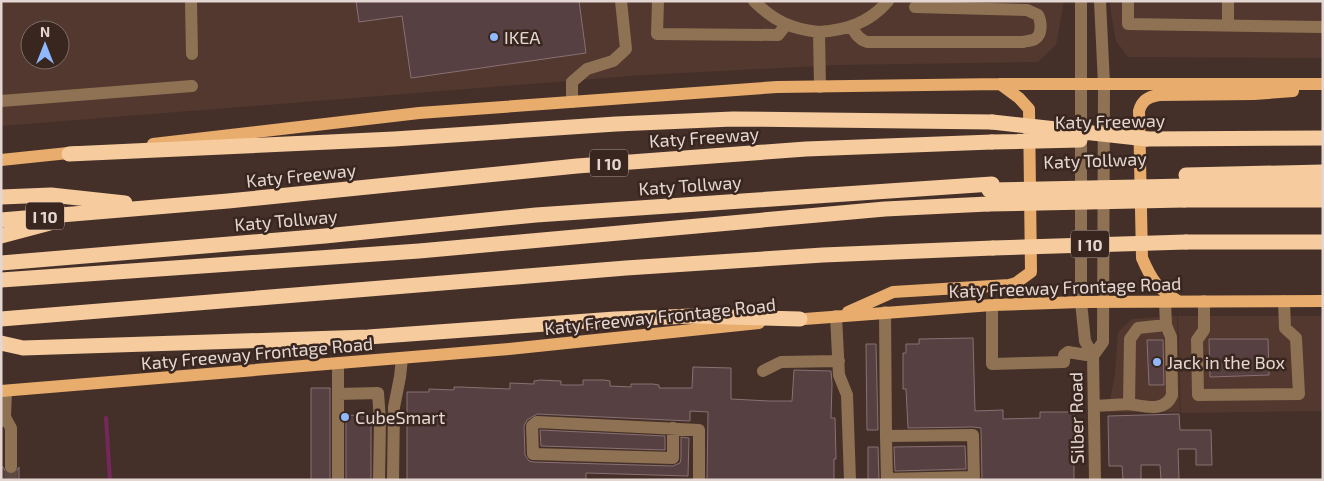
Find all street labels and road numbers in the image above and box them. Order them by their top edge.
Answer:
street label: Katy Freeway [1055,109,1166,133]
street label: Katy Freeway [648,122,760,152]
street label: Katy Tollway [1043,147,1148,173]
road number: I 10 [590,150,628,177]
street label: Katy Freeway [245,158,358,192]
street label: Katy Tollway [638,170,743,200]
road number: I 10 [26,202,64,230]
street label: Katy Tollway [234,204,339,235]
road number: I 10 [1071,230,1109,258]
street label: Katy Freeway Frontage Road [948,272,1182,302]
street label: Katy Freeway Frontage Road [543,293,777,339]
street label: Katy Freeway Frontage Road [140,332,374,374]
street label: Silber Road [1064,372,1088,464]

